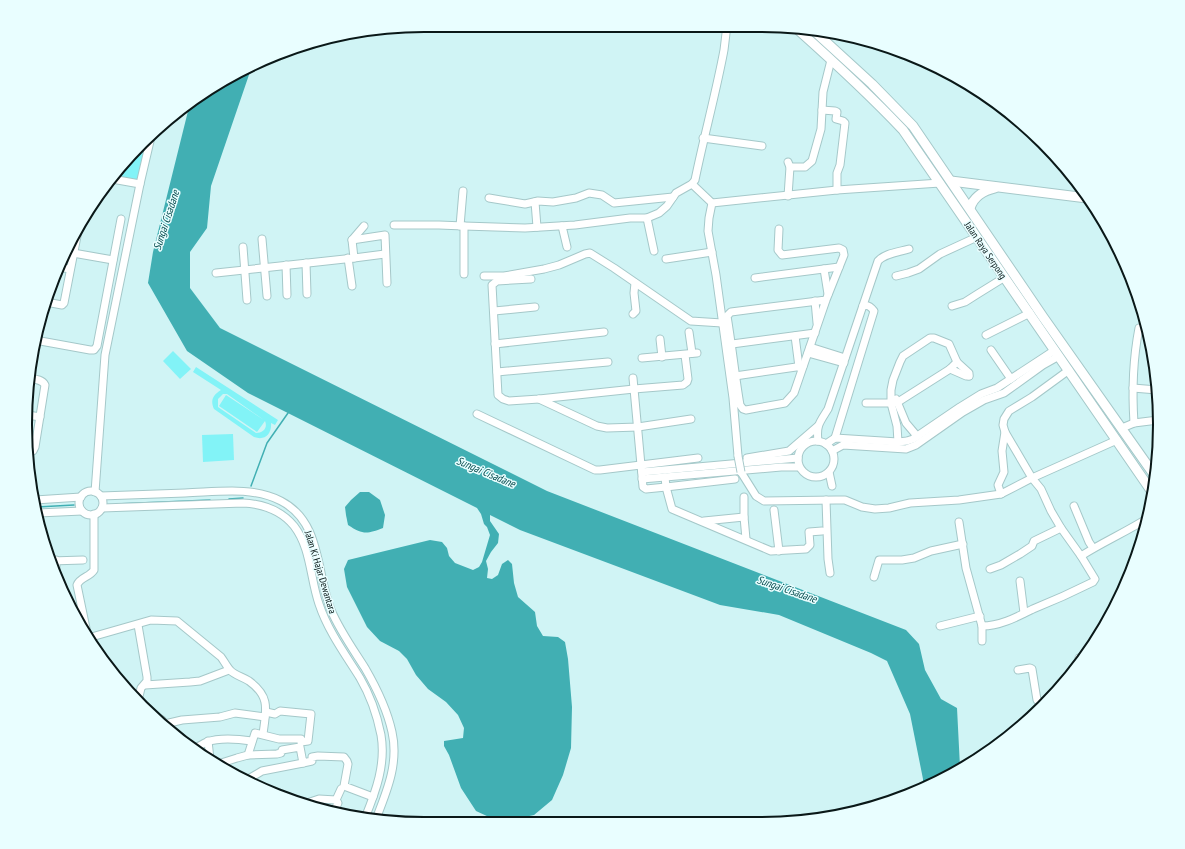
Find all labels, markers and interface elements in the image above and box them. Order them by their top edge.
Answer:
water label: Sungai Cisadane [150,187,183,252]
street label: Jalan Raya Serpong [961,218,1010,281]
water label: Sungai Cisadane [455,453,519,491]
street label: Jalan Ki Hajar Dewantara [301,528,339,615]
water label: Sungai Cisadane [755,572,820,606]

